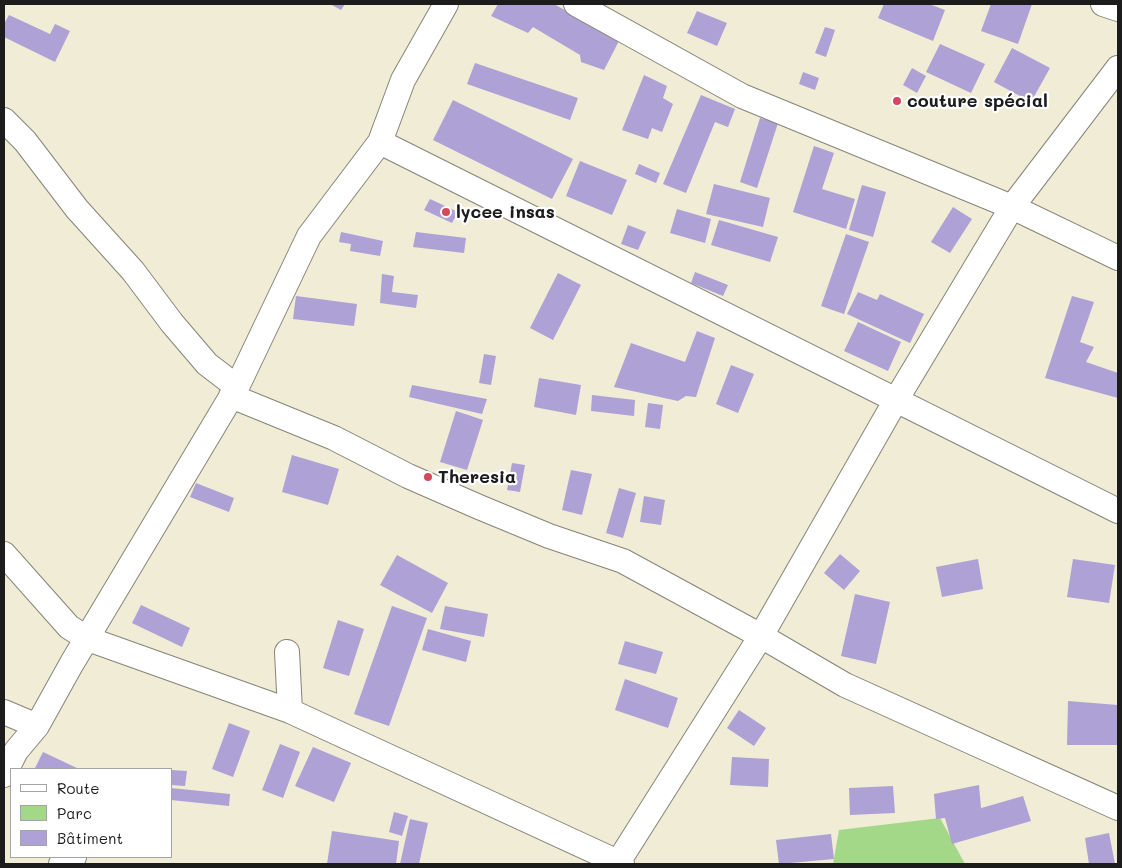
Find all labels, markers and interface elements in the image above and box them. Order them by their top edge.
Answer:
place label: couture spécial [907,90,1048,112]
marker: couture spécial [891,95,903,107]
place label: lycee insas [456,201,555,223]
marker: lycee insas [440,206,452,218]
place label: Theresia [438,466,516,488]
marker: Theresia [422,471,434,483]
legend [10,768,172,858]
text: Route [57,778,100,798]
text: Parc [57,803,92,823]
text: Bâtiment [57,828,123,848]

